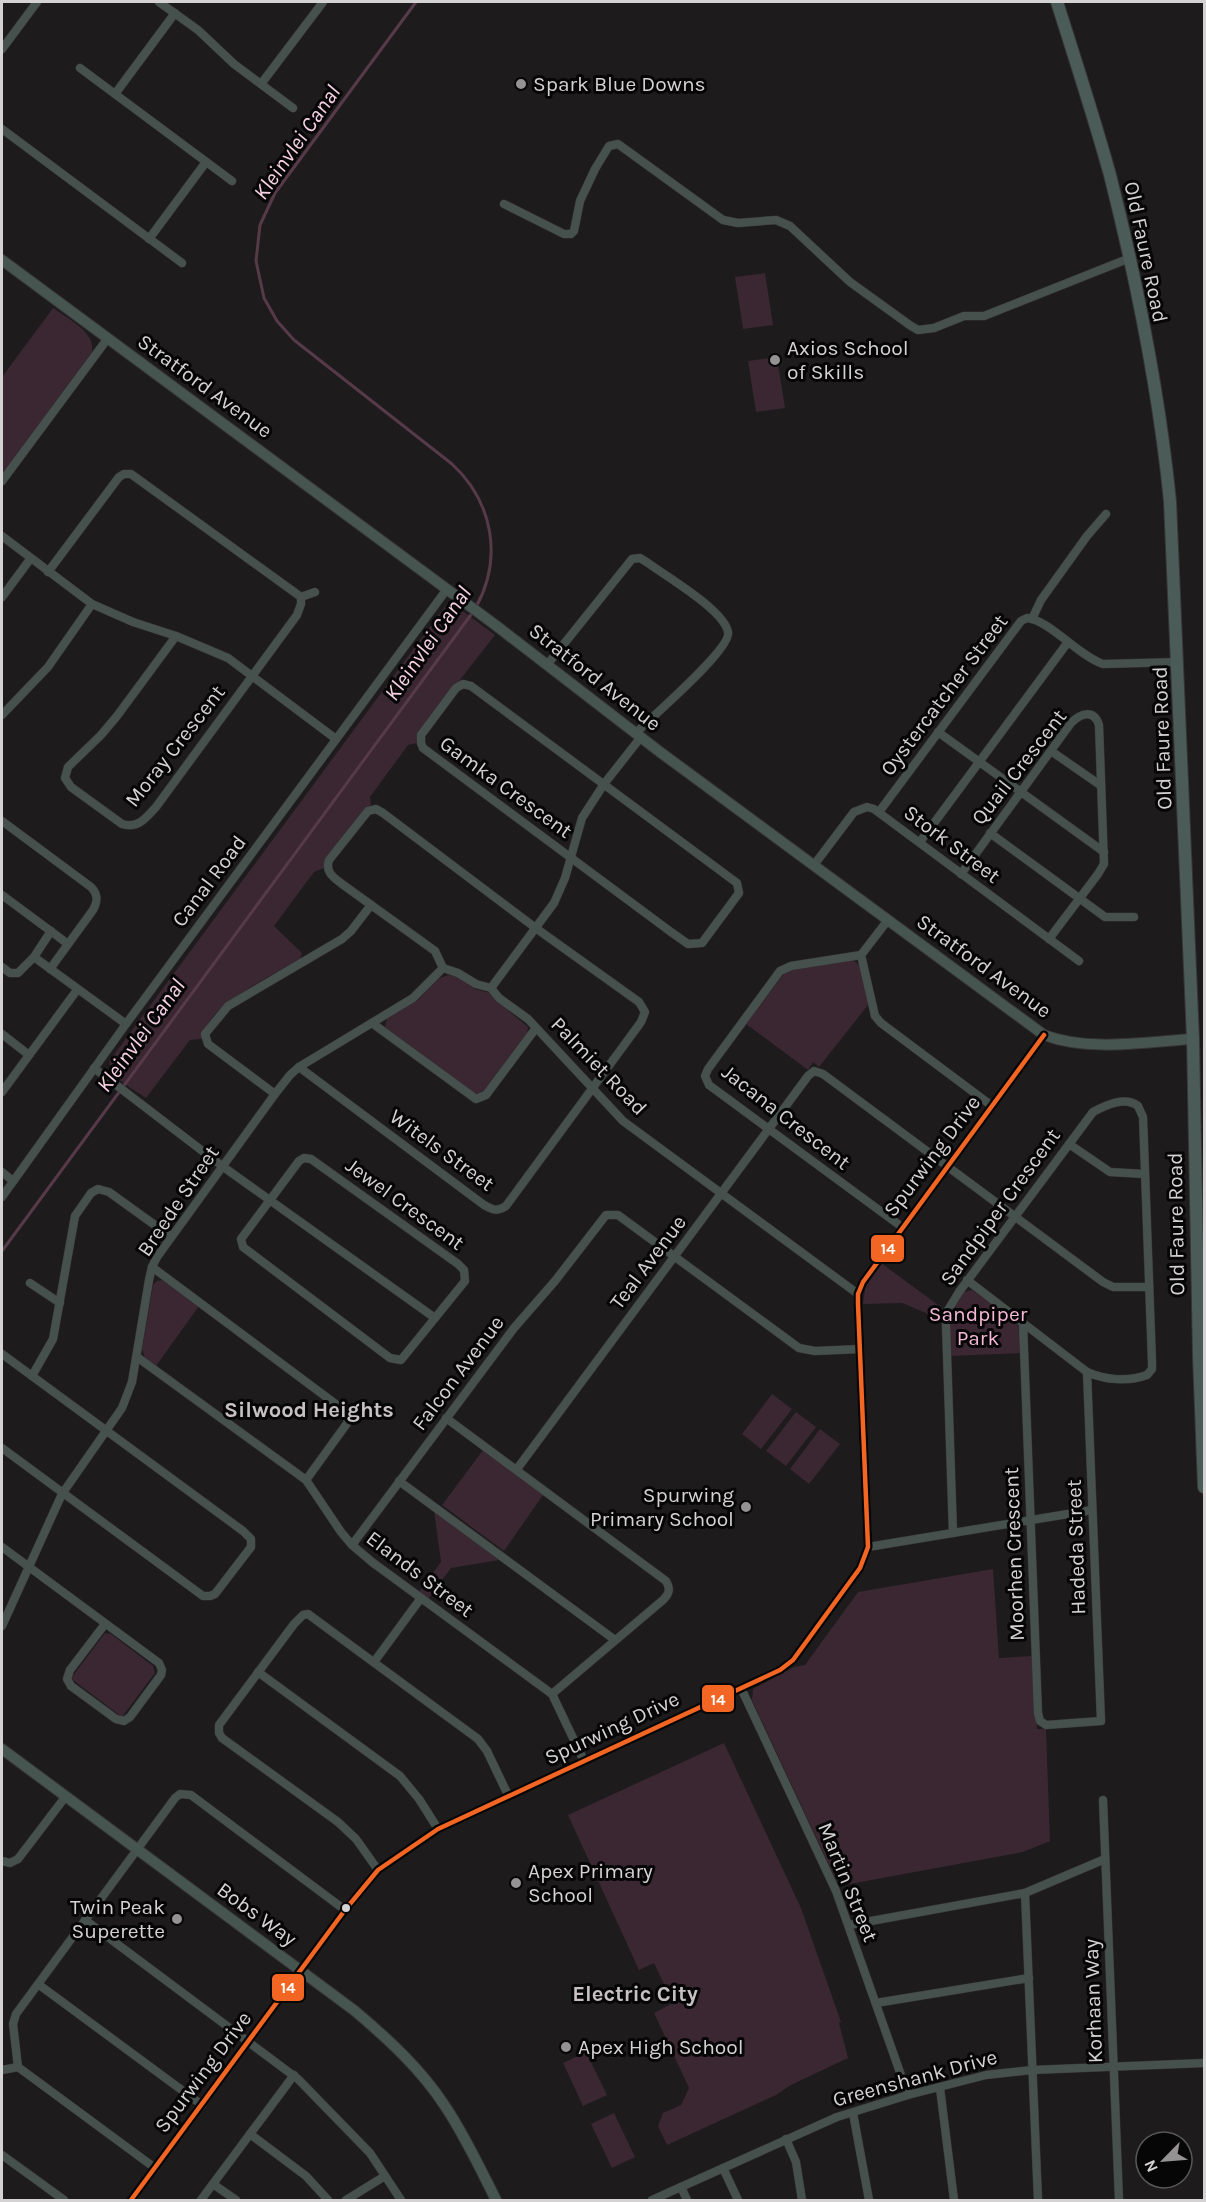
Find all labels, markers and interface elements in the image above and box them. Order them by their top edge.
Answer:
place label: Spark Blue Downs [533,72,706,96]
marker: Spark Blue Downs [514,77,528,91]
water label: Kleinvlei Canal [248,80,346,205]
street label: Old Faure Road [1119,179,1173,325]
street label: Stratford Avenue [133,329,277,443]
place label: Axios School of Skills [787,336,909,384]
marker: Axios School of Skills [768,353,782,367]
water label: Kleinvlei Canal [379,581,477,706]
street label: Oystercatcher Street [876,610,1012,780]
street label: Stratford Avenue [524,618,666,736]
street label: Old Faure Road [1148,666,1176,810]
street label: Moray Crescent [120,680,230,812]
street label: Quail Crescent [967,705,1071,829]
street label: Gamka Crescent [435,731,577,843]
street label: Stork Street [899,800,1005,888]
street label: Canal Road [167,831,251,931]
street label: Stratford Avenue [912,909,1056,1023]
water label: Kleinvlei Canal [91,974,191,1097]
street label: Palmiet Road [546,1012,652,1120]
street label: Jacana Crescent [717,1059,855,1175]
street label: Spurwing Drive [879,1091,985,1221]
street label: Witels Street [385,1104,499,1196]
street label: Sandpiper Crescent [935,1124,1065,1290]
street label: Breede Street [132,1141,224,1261]
street label: Old Faure Road [1163,1152,1189,1296]
street label: Jewel Crescent [341,1153,469,1255]
street label: Teal Avenue [605,1210,691,1314]
line badge: 14 [870,1234,905,1263]
text: 14 [880,1239,896,1258]
park label: Sandpiper Park [929,1302,1028,1350]
street label: Falcon Avenue [407,1311,509,1435]
district label: Silwood Heights [224,1397,394,1423]
street label: Moorhen Crescent [999,1467,1029,1641]
street label: Hadeda Street [1062,1479,1090,1615]
place label: Spurwing Primary School [590,1483,734,1531]
marker: Spurwing Primary School [739,1500,753,1514]
street label: Elands Street [362,1526,478,1622]
line badge: 14 [701,1684,735,1713]
street label: Spurwing Drive [541,1686,683,1770]
text: 14 [710,1690,726,1709]
street label: Martin Street [813,1819,883,1945]
place label: Apex Primary School [528,1859,653,1907]
marker: Apex Primary School [509,1876,523,1890]
street label: Bobs Way [213,1877,302,1951]
place label: Twin Peak Superette [70,1895,165,1943]
unlabelled marker [340,1902,352,1914]
marker: Twin Peak Superette [170,1912,184,1926]
street label: Korhaan Way [1079,1938,1107,2064]
line badge: 14 [271,1973,305,2002]
text: 14 [280,1978,296,1997]
district label: Electric City [572,1981,698,2007]
street label: Spurwing Drive [150,2007,256,2137]
place label: Apex High School [578,2035,744,2059]
marker: Apex High School [559,2040,573,2054]
street label: Greenshank Drive [830,2045,1000,2111]
north arrow [1134,2130,1194,2190]
text: N [1140,2157,1162,2175]

